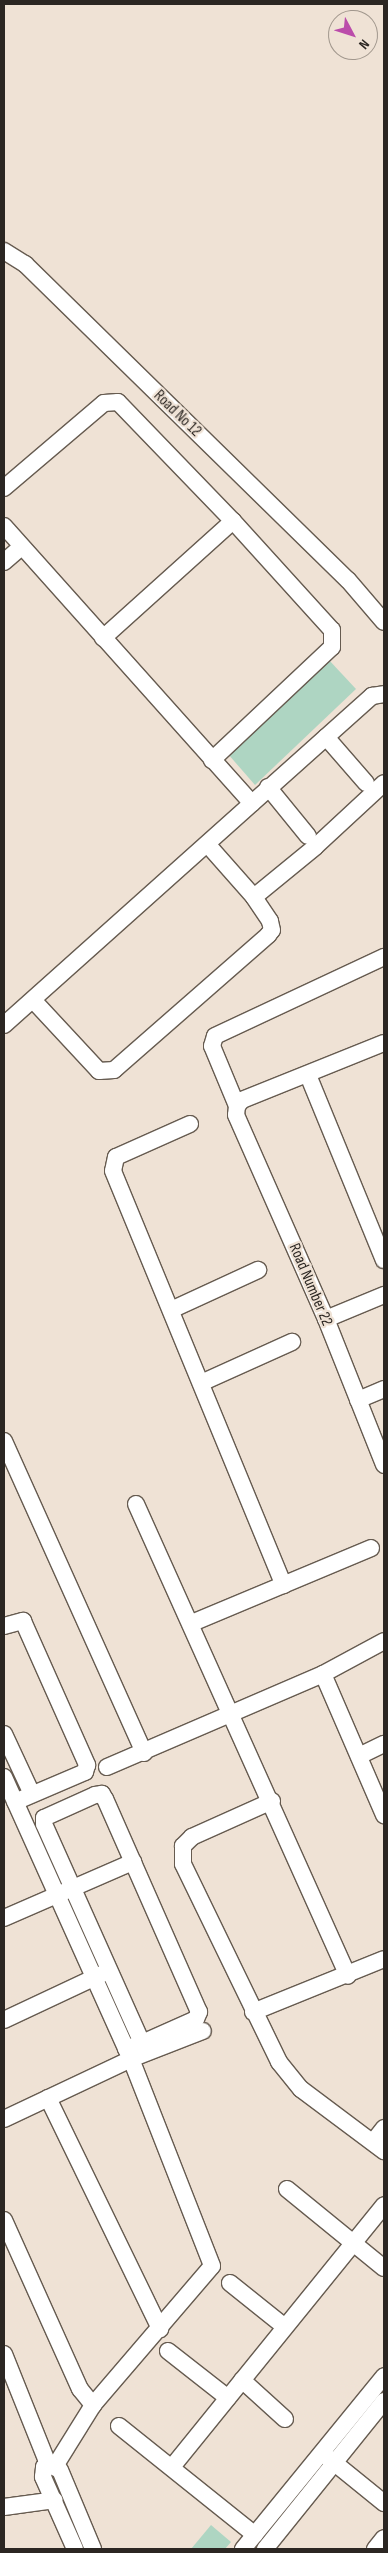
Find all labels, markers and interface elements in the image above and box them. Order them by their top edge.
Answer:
north arrow [328,10,378,60]
text: N [355,36,373,53]
street label: Road No 12 [149,387,205,441]
street label: Road Number 22 [284,1241,336,1329]

